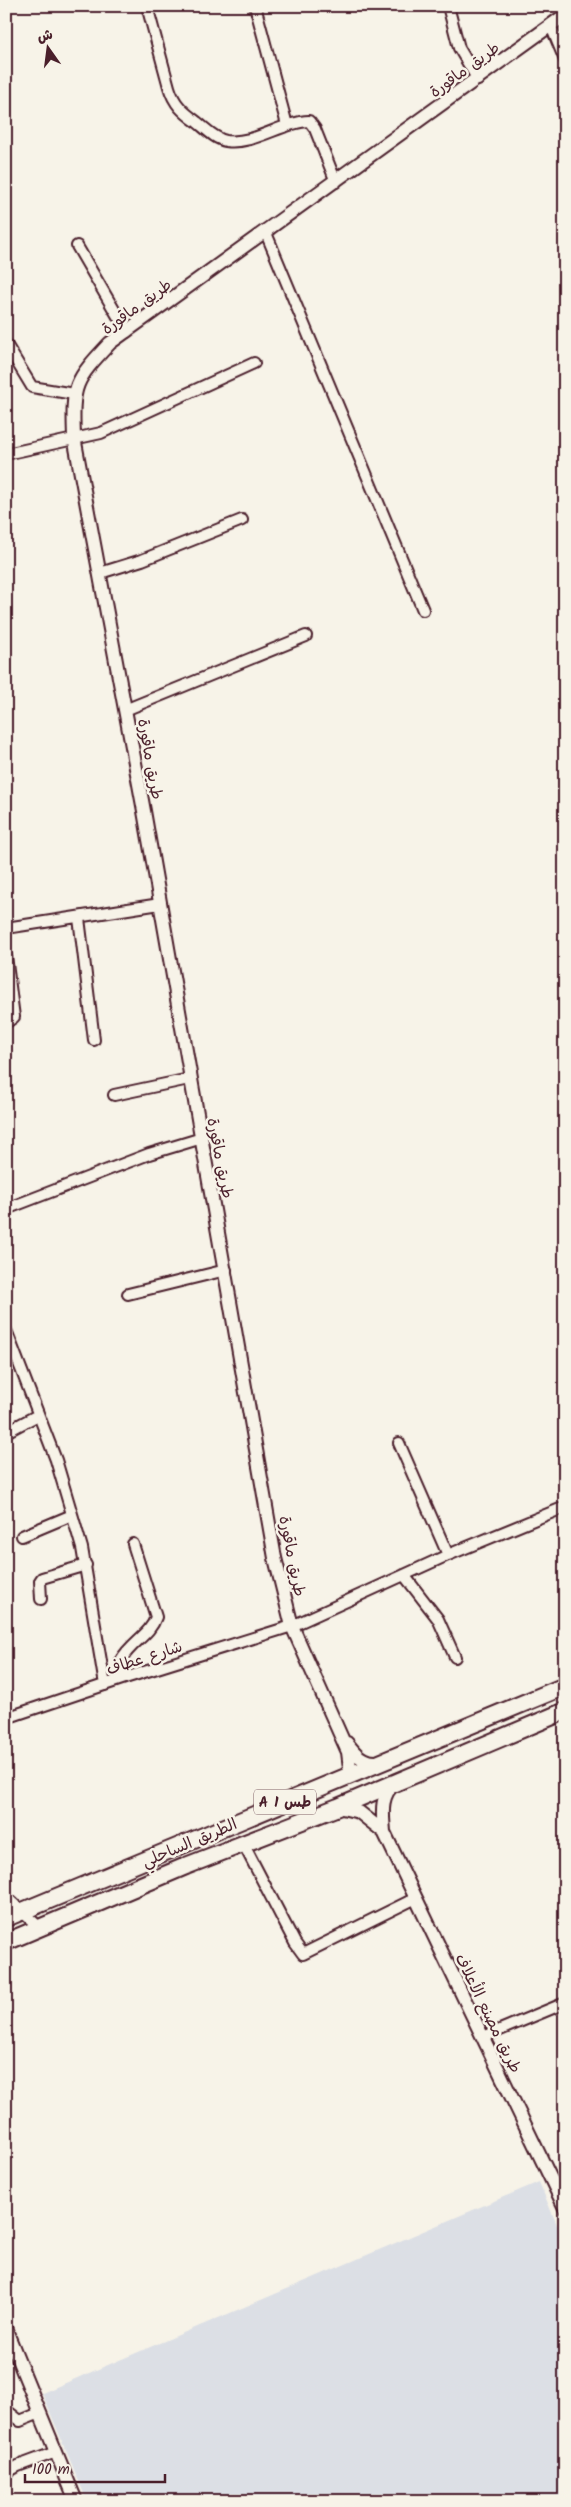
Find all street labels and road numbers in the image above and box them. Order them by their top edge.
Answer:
street label: طريق ماقورة [424,36,505,104]
street label: طريق ماقورة [96,273,177,341]
street label: طريق ماقورة [130,717,169,802]
street label: طريق ماقورة [199,1116,240,1201]
street label: طريق ماقورة [271,1514,312,1599]
street label: شارع عطاف [103,1634,186,1682]
road number: A 1 طس [254,1790,316,1814]
street label: الطريق الساحلي [138,1812,242,1876]
street label: طريق مصنع الأعلاف [448,1950,527,2078]

